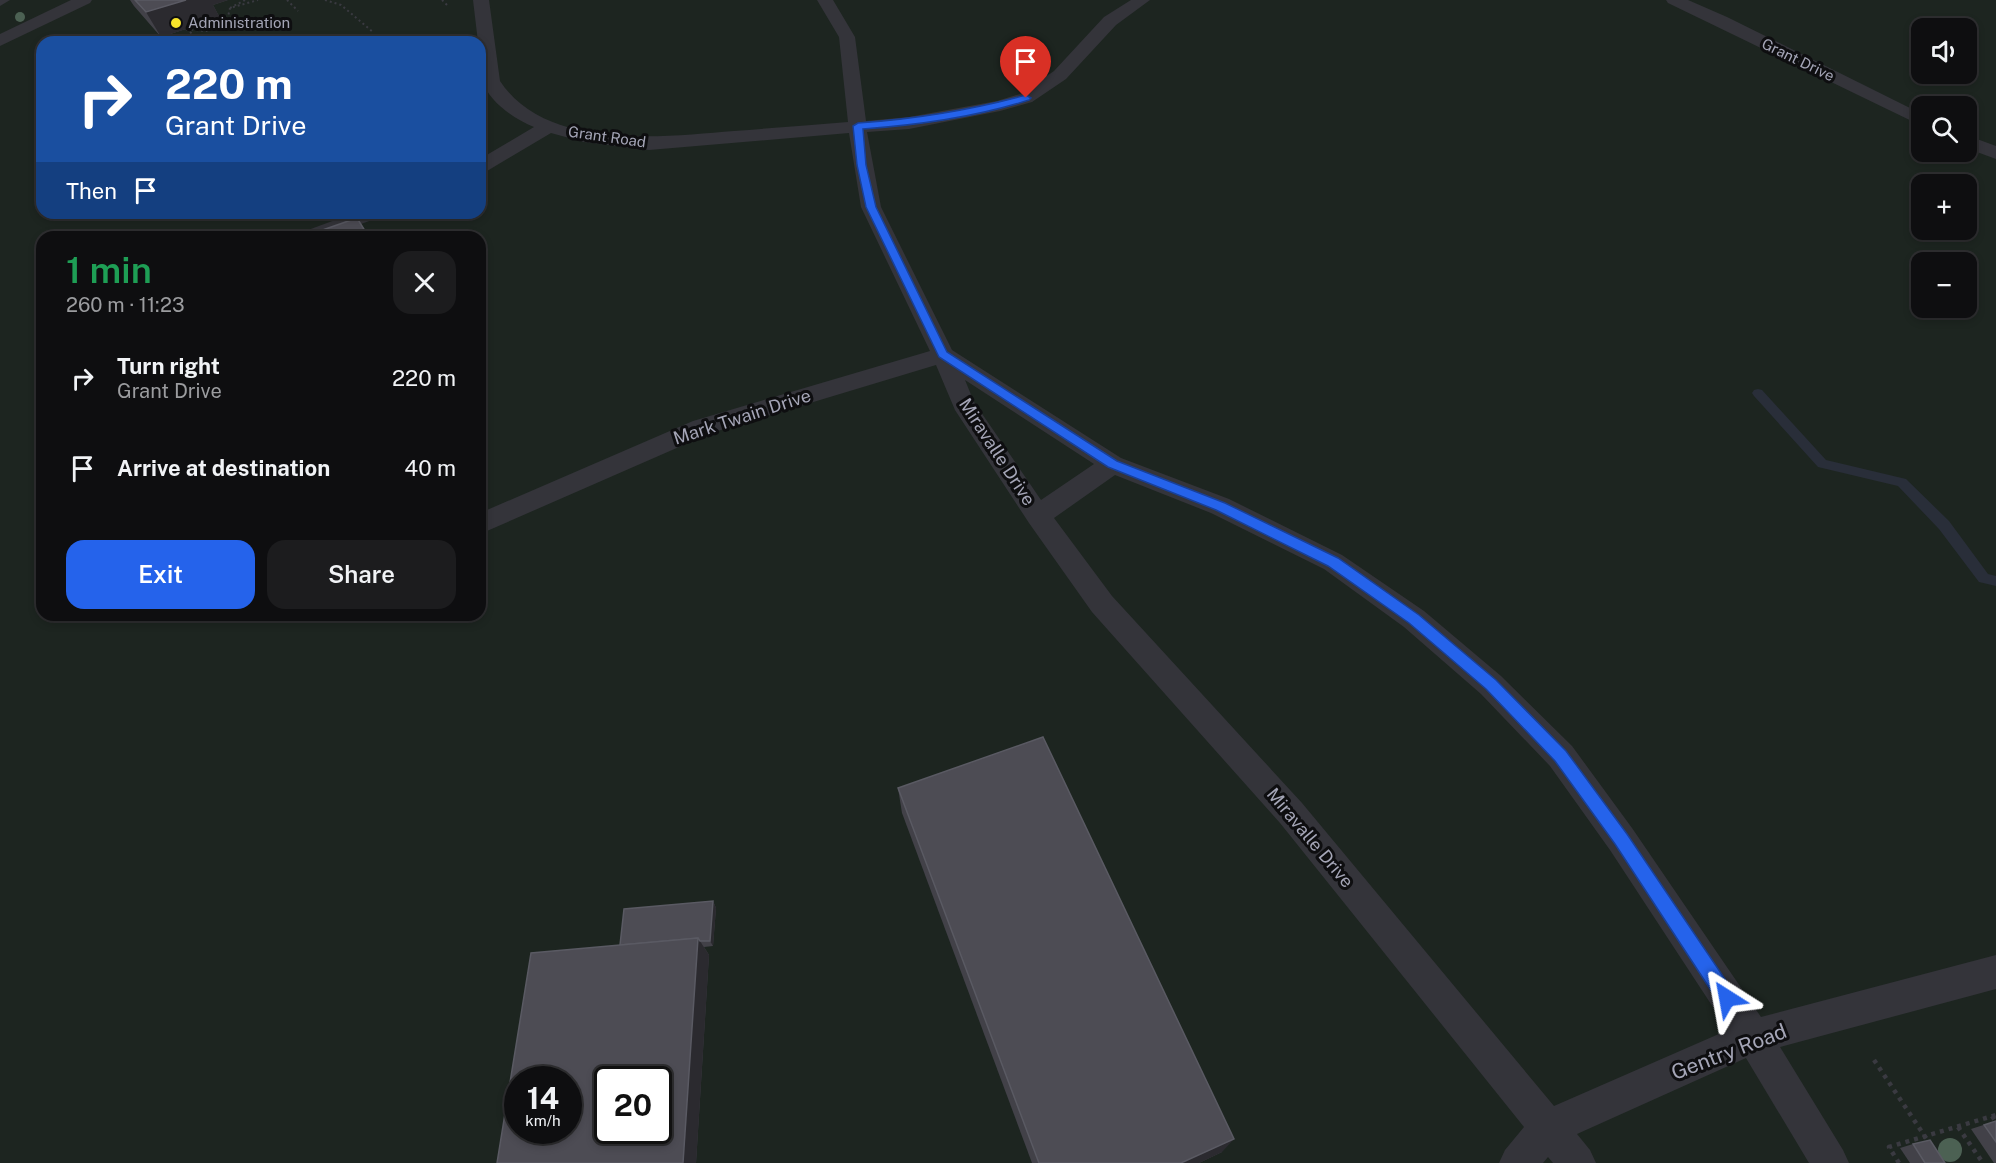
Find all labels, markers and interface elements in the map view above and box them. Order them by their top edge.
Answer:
place label: Administration [188,14,290,31]
marker: Administration [169,16,183,30]
map controls [1911,18,1977,318]
button: sound [1911,18,1977,84]
street label: Grant Drive [1759,35,1837,84]
pin [1000,36,1051,98]
icon: arrive [1009,45,1042,78]
text: 220 m [165,59,293,108]
icon: right [66,60,144,138]
button: search [1911,96,1977,162]
text: Grant Drive [165,109,306,141]
street label: Grant Road [567,123,647,150]
icon: arrive [129,174,162,207]
button: + [1911,174,1977,240]
text: Then [66,178,117,204]
text: 1 min [66,249,152,291]
button: close [393,251,456,314]
button: − [1911,252,1977,318]
text: 260 m · 11:23 [66,293,185,317]
text: Turn right [117,353,220,379]
icon: right [66,362,99,395]
text: 220 m [392,365,456,391]
text: Grant Drive [117,379,222,403]
street label: Mark Twain Drive [670,384,813,449]
street label: Miravalle Drive [955,394,1040,509]
icon: arrive [66,452,99,485]
text: Arrive at destination [117,455,330,481]
text: 40 m [404,455,456,481]
button: Exit [66,540,255,609]
button: Share [267,540,456,609]
street label: Miravalle Drive [1263,784,1358,892]
position arrow [1695,966,1759,1030]
street label: Gentry Road [1668,1018,1790,1085]
speed limit sign: 20 [594,1066,672,1144]
text: 14 [527,1080,559,1116]
text: km/h [525,1112,561,1129]

